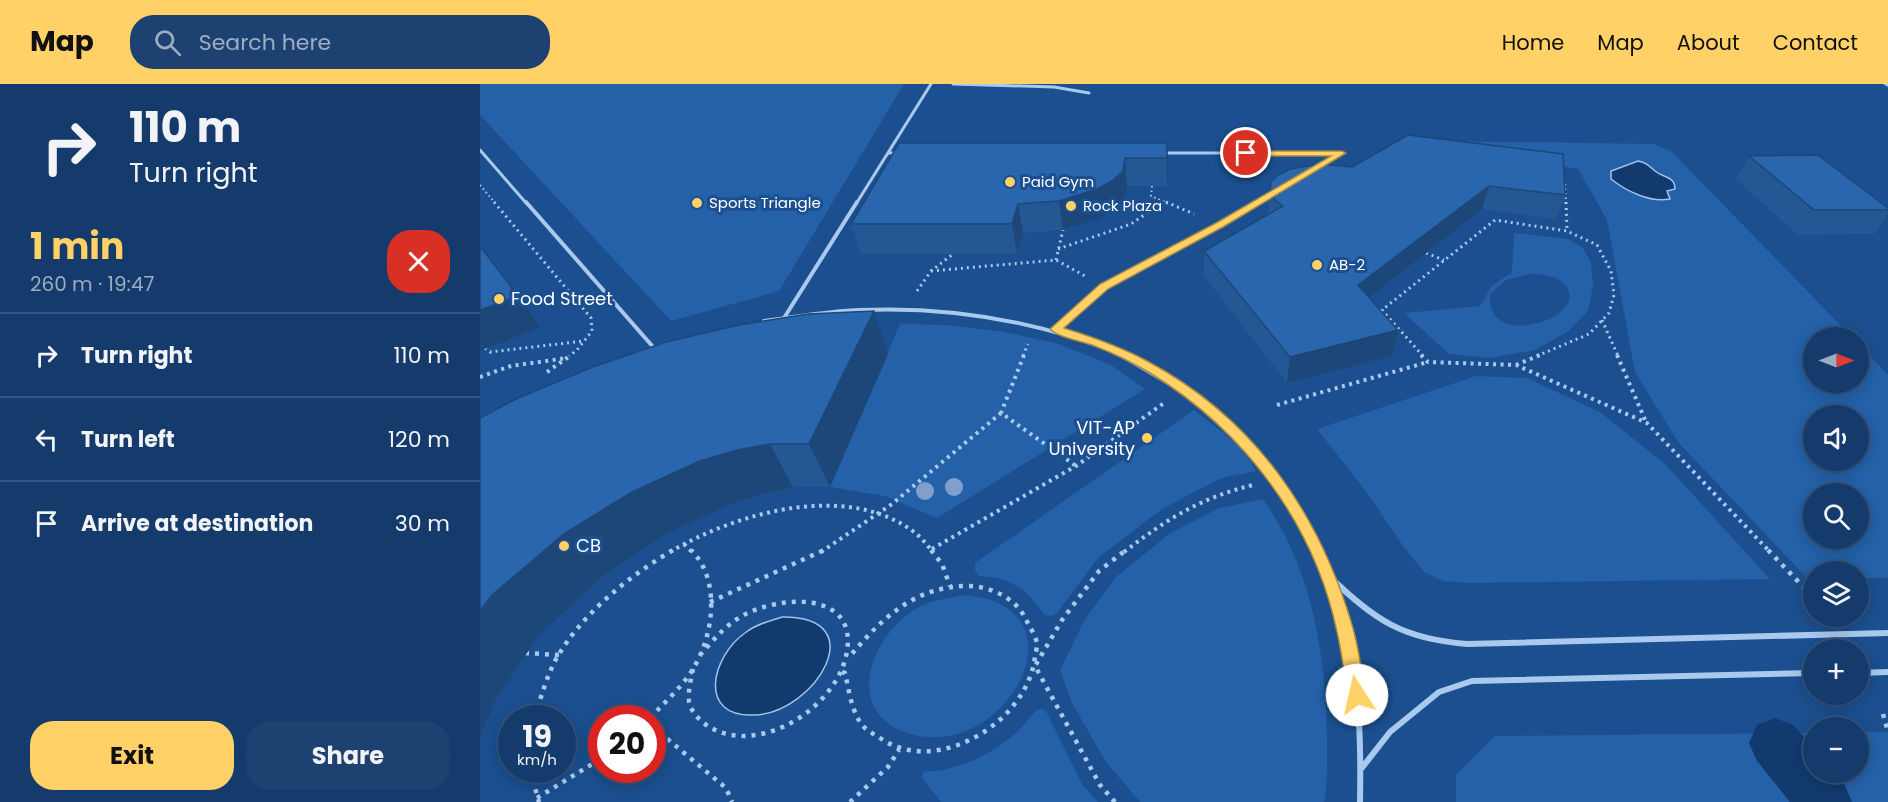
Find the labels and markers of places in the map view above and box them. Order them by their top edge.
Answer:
pin [1220,127,1271,178]
place label: Paid Gym [1022,171,1094,192]
marker: Paid Gym [1003,175,1017,189]
place label: Sports Triangle [709,192,821,213]
place label: Rock Plaza [1083,195,1162,216]
marker: Sports Triangle [690,196,704,210]
marker: Rock Plaza [1064,199,1078,213]
place label: AB-2 [1329,254,1365,275]
marker: AB-2 [1310,258,1324,272]
place label: Food Street [511,286,613,311]
marker: Food Street [492,292,506,306]
place label: VIT-AP University [1048,415,1135,461]
marker: VIT-AP University [1140,431,1154,445]
place label: CB [576,533,601,558]
marker: CB [557,539,571,553]

